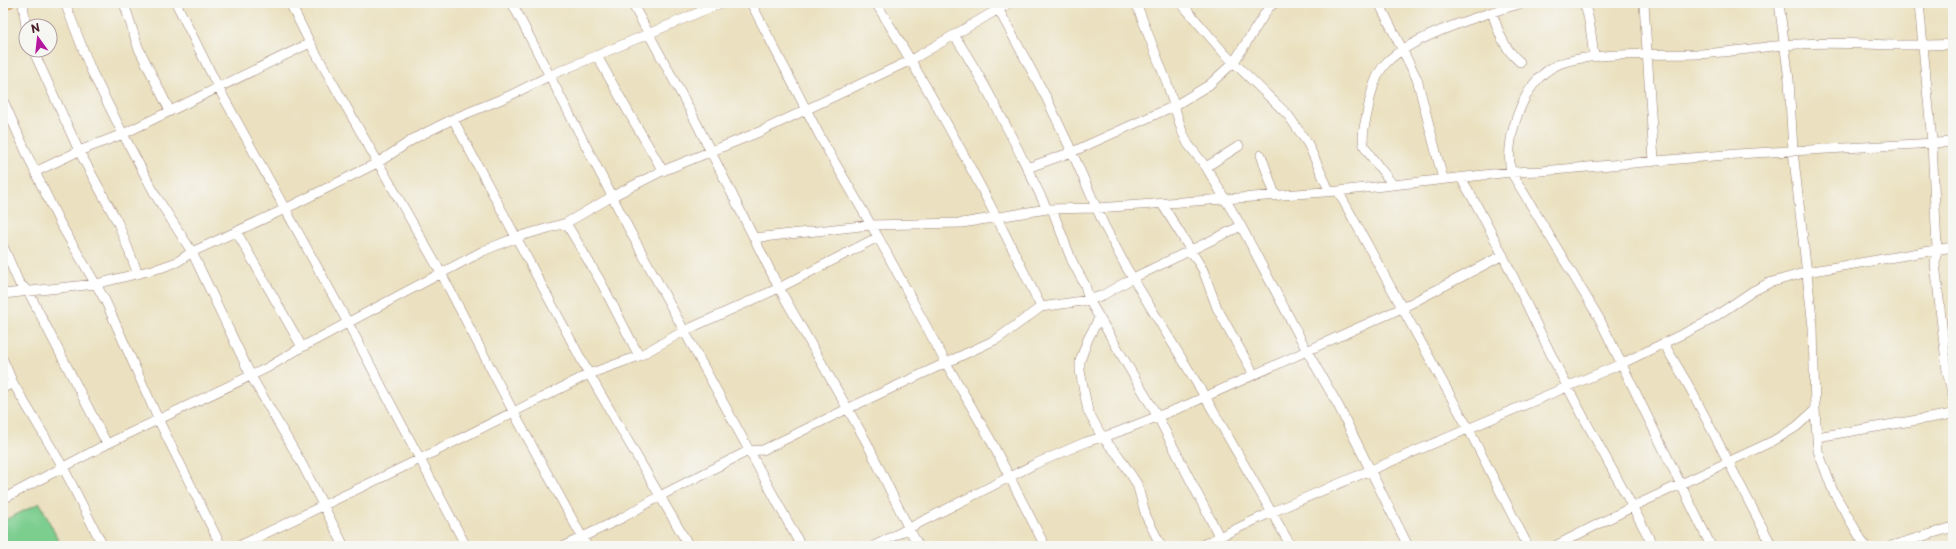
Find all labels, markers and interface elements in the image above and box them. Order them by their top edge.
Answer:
north arrow [18,18,58,58]
text: N [29,18,42,37]

